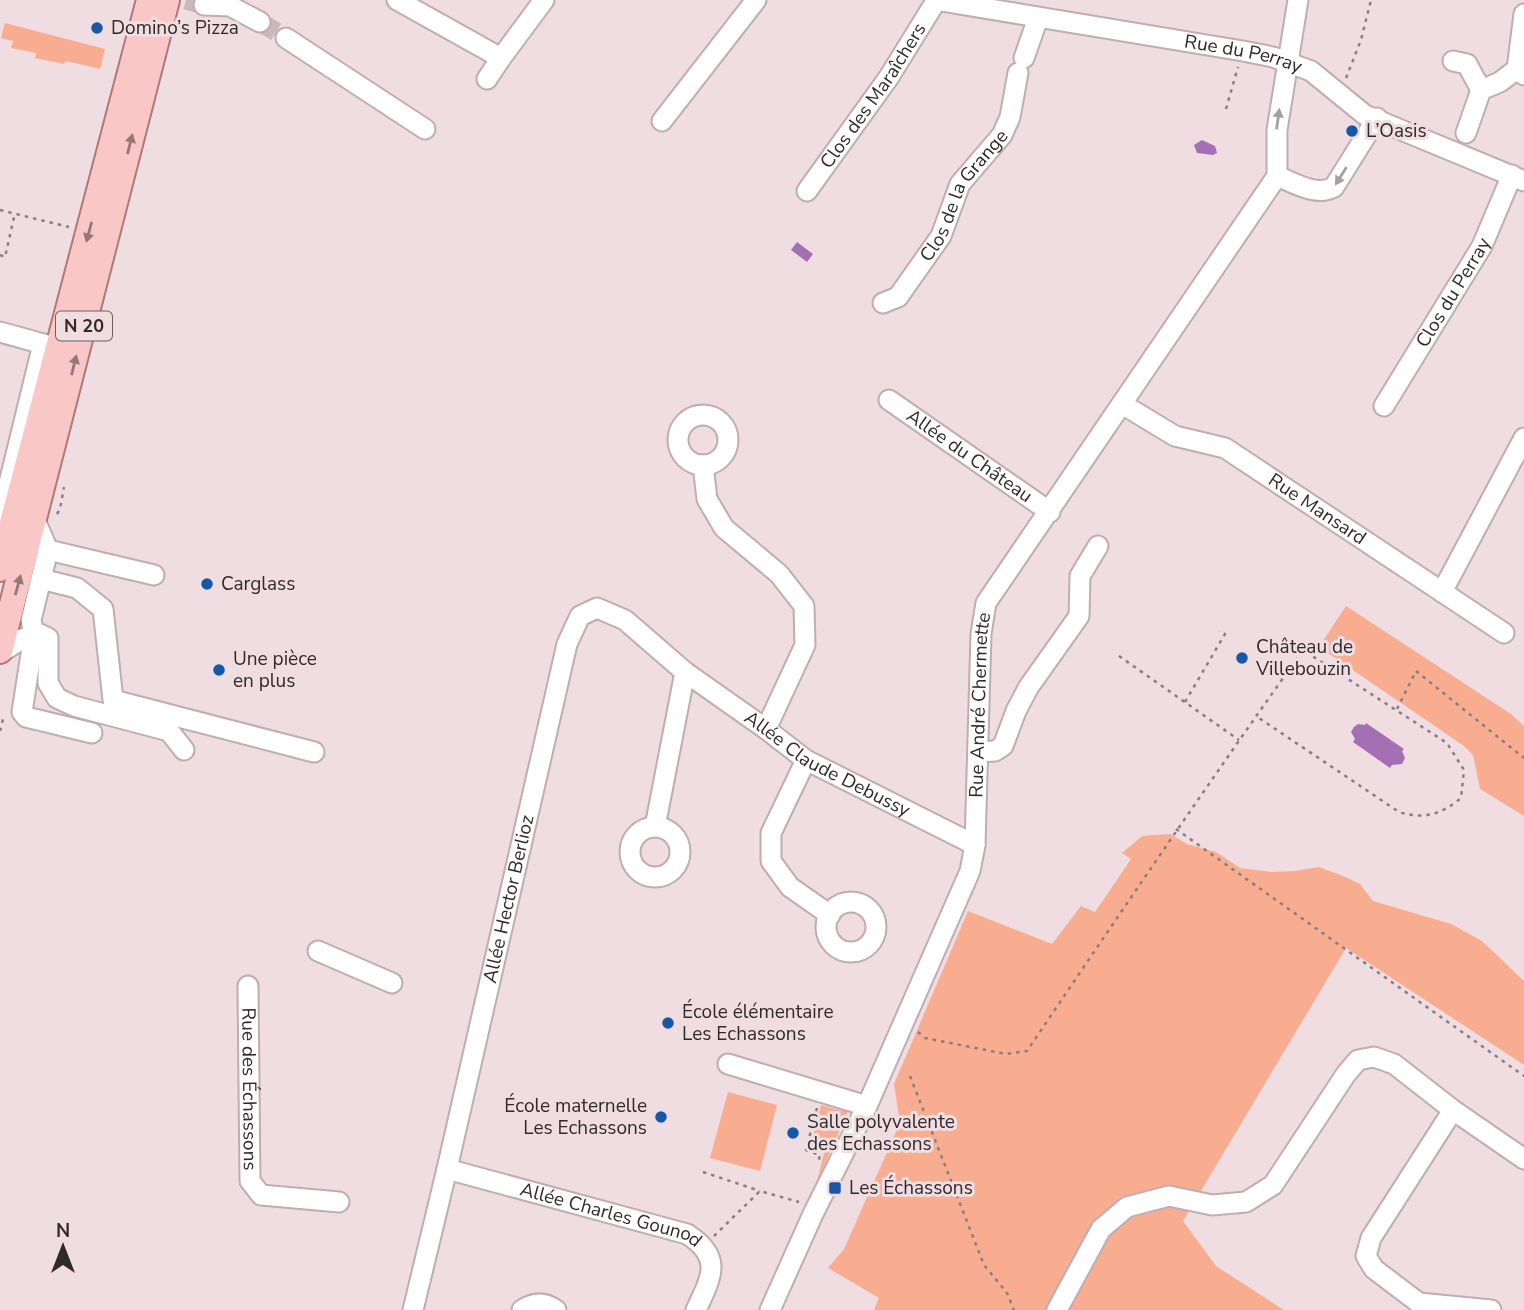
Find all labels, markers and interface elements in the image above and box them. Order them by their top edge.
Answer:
place label: Domino’s Pizza [111,15,239,41]
street label: Clos des Maraîchers [814,18,932,174]
marker: Domino’s Pizza [89,20,105,36]
street label: Rue du Perray [1182,29,1306,80]
one-way arrow [1273,107,1284,129]
place label: L’Oasis [1366,118,1427,144]
marker: L’Oasis [1344,123,1360,139]
street label: Clos de la Grange [914,124,1014,267]
one-way arrow [125,133,136,155]
one-way arrow [1334,166,1347,186]
one-way arrow [83,221,94,243]
street label: Clos du Perray [1410,234,1497,352]
road number: N 20 [56,312,112,340]
one-way arrow [69,353,80,375]
street label: Allée du Château [901,403,1038,509]
street label: Rue Mansard [1263,467,1371,551]
place label: Carglass [221,571,295,597]
one-way arrow [13,574,24,596]
marker: Carglass [199,576,215,592]
street label: Rue André Chermette [963,610,997,798]
place label: Château de Villebouzin [1255,634,1353,682]
place label: Une pièce en plus [233,646,317,694]
marker: Château de Villebouzin [1234,650,1250,666]
marker: Une pièce en plus [211,662,227,678]
street label: Allée Claude Debussy [739,705,915,823]
street label: Allée Hector Berlioz [477,812,541,985]
place label: École élémentaire Les Echassons [682,999,834,1047]
street label: Rue des Échassons [235,1007,263,1171]
marker: École élémentaire Les Echassons [660,1015,676,1031]
place label: École maternelle Les Echassons [504,1093,647,1141]
marker: École maternelle Les Echassons [653,1109,669,1125]
place label: Salle polyvalente des Echassons [807,1109,955,1157]
marker: Salle polyvalente des Echassons [785,1125,801,1141]
place label: Les Échassons [849,1175,973,1201]
street label: Allée Charles Gounod [517,1176,707,1253]
marker: Les Échassons [827,1180,843,1196]
north arrow [28,1212,98,1282]
text: N [56,1218,70,1244]

